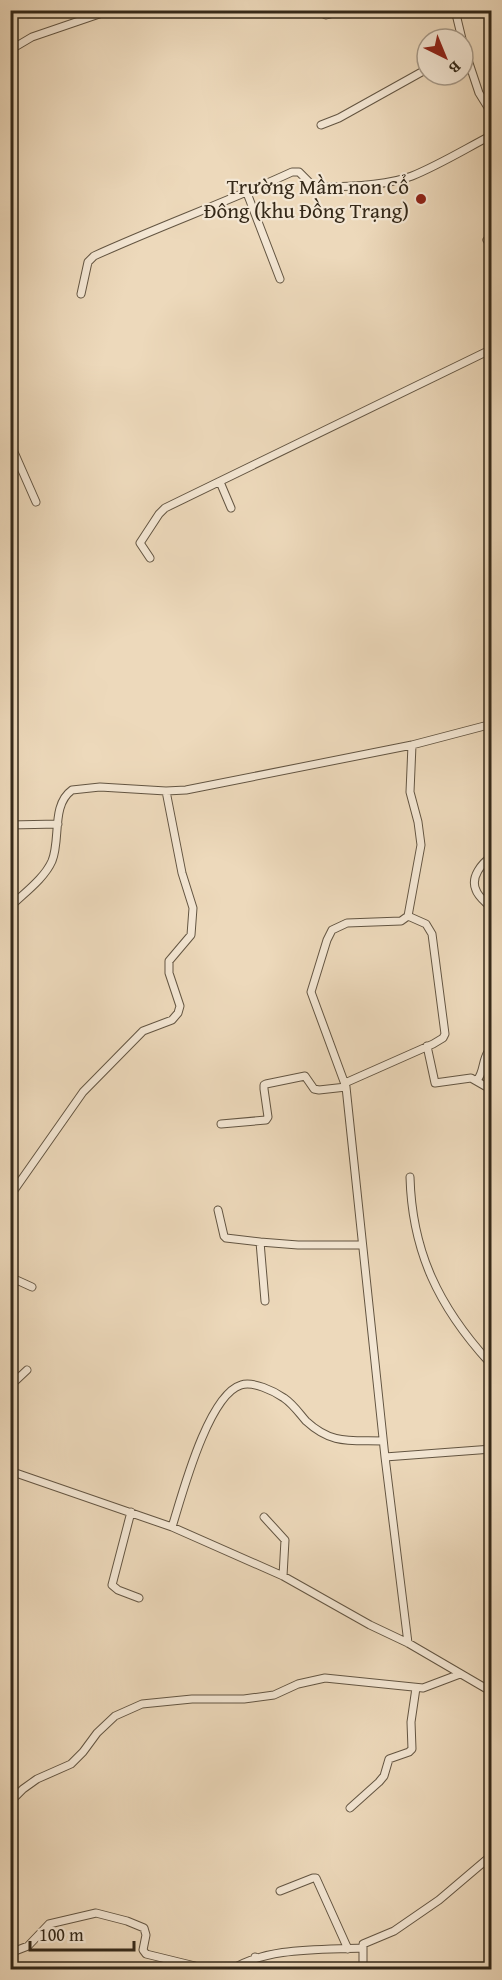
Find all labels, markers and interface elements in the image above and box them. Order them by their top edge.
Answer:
north arrow [415,27,475,87]
text: B [443,56,467,80]
place label: Trường Mầm non Cổ Đông (khu Đồng Trạng) [204,171,409,226]
marker: Trường Mầm non Cổ Đông (khu Đồng Trạng) [414,192,428,206]
scale bar [30,1914,134,1952]
text: 100 m [39,1921,84,1948]

